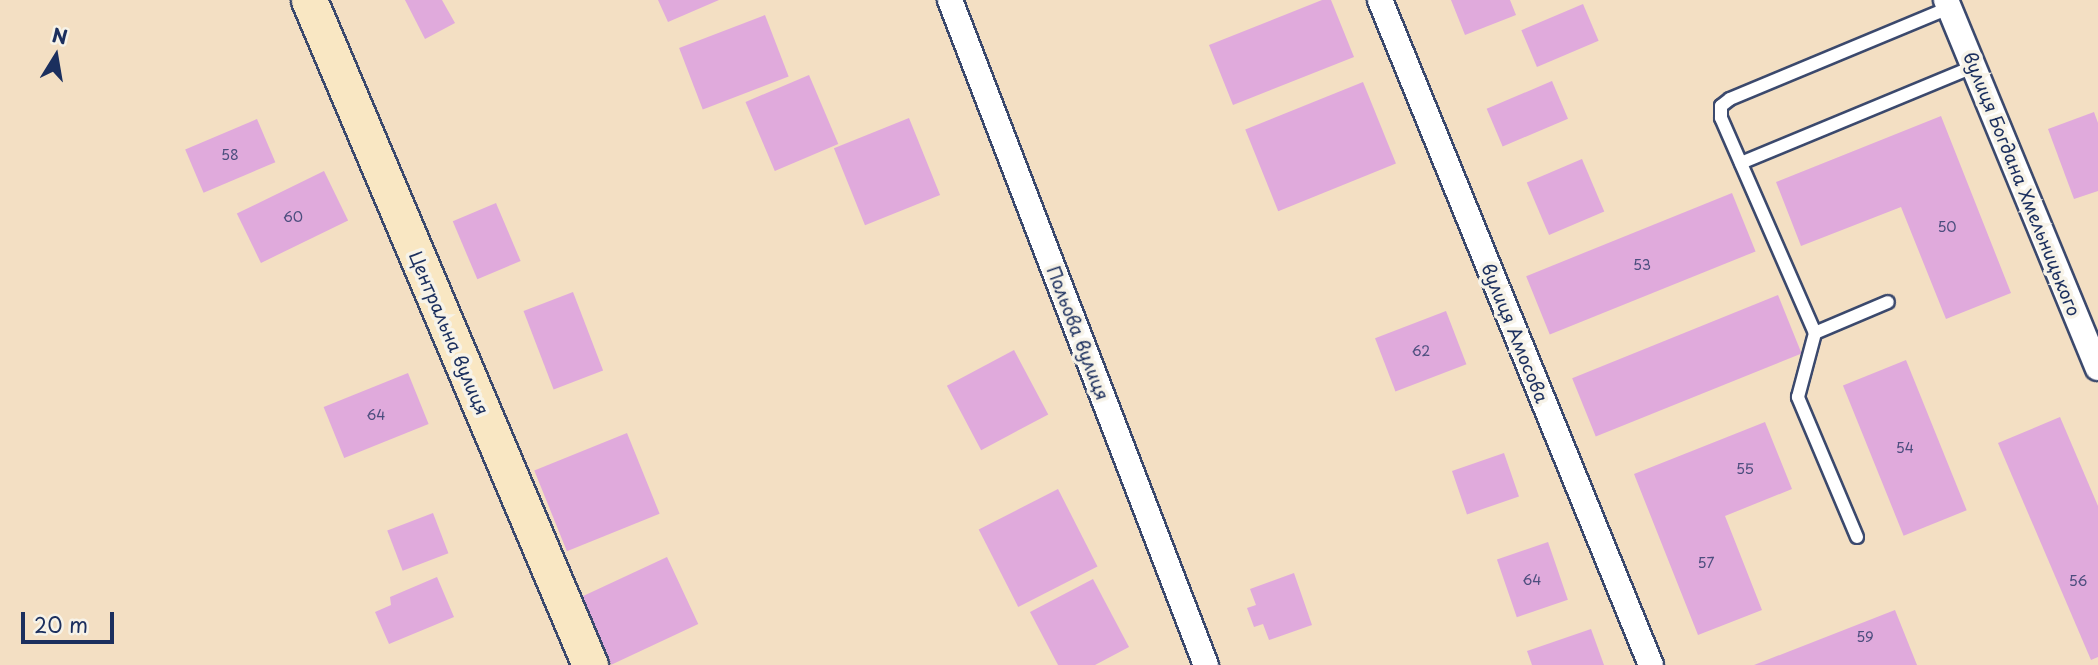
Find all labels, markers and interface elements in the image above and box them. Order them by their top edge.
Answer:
text: N [50,20,70,51]
north arrow [21,21,91,91]
street label: вулиця Богдана Хмельницького [1959,48,2085,320]
house number: 58 [221,147,239,163]
house number: 60 [283,209,303,225]
house number: 50 [1937,219,1957,235]
street label: Центральна вулиця [405,247,493,419]
house number: 53 [1633,257,1651,273]
street label: вулиця Амосова [1477,260,1553,406]
street label: Польова вулиця [1042,263,1114,403]
house number: 62 [1412,343,1430,359]
house number: 64 [366,407,386,423]
house number: 54 [1896,440,1914,456]
house number: 55 [1736,461,1754,477]
house number: 57 [1698,555,1714,571]
house number: 64 [1522,572,1542,588]
house number: 56 [2069,573,2087,589]
scale bar [24,598,117,642]
text: 20 m [34,608,88,640]
house number: 59 [1856,629,1874,645]

